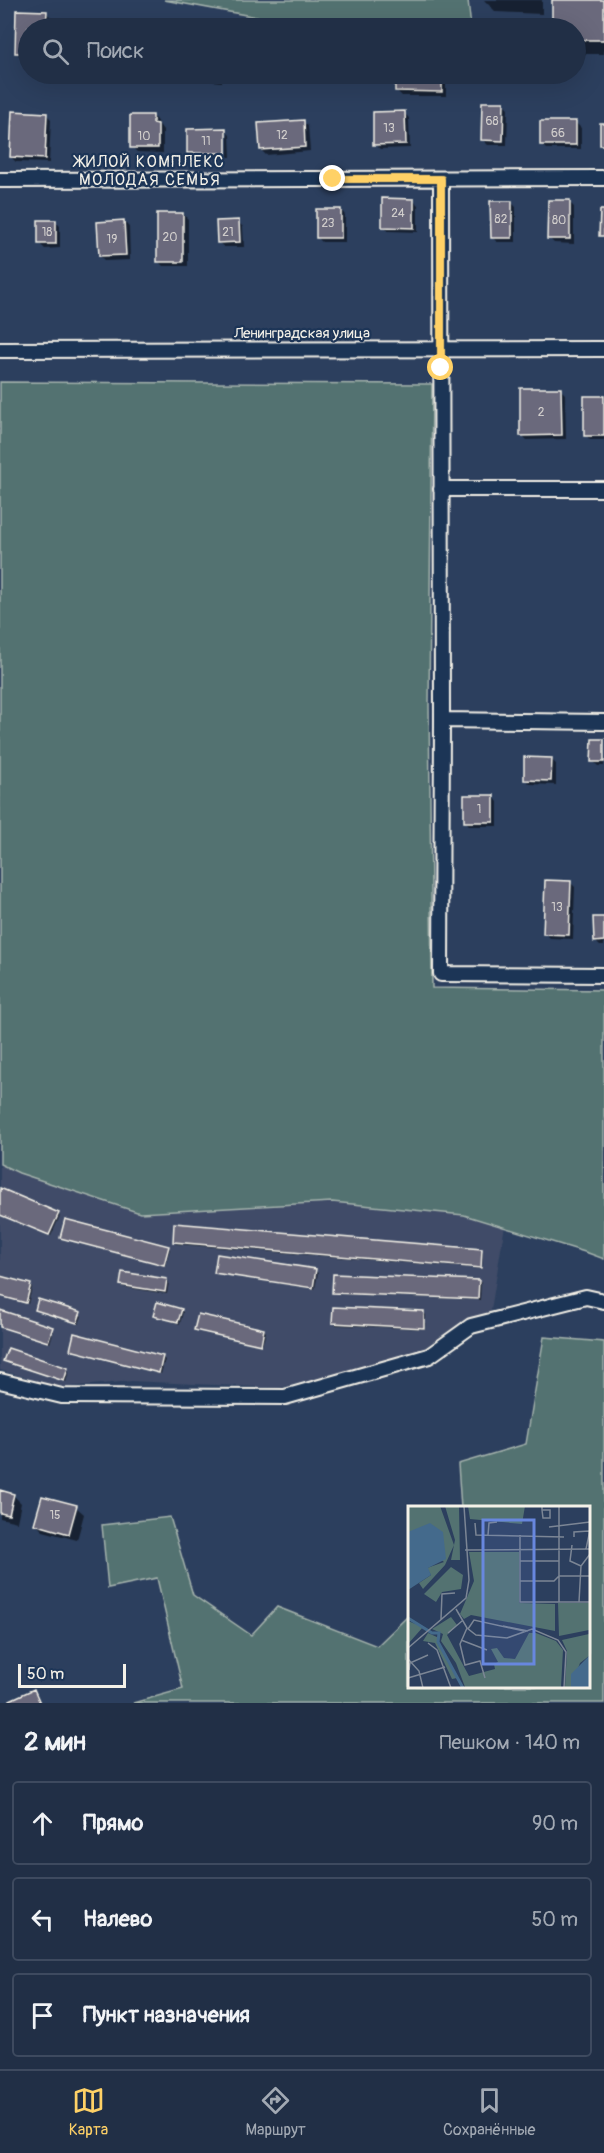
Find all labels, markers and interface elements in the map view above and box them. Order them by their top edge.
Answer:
search box [18,18,586,84]
icon: search [39,35,72,68]
text: Поиск [87,37,144,65]
house number: 68 [485,114,499,129]
house number: 13 [383,121,395,136]
house number: 66 [551,126,565,141]
house number: 12 [276,128,288,143]
house number: 10 [138,129,150,144]
house number: 11 [201,134,211,149]
district label: ЖИЛОЙ КОМПЛЕКС МОЛОДАЯ СЕМЬЯ [72,152,225,190]
route end [319,165,345,191]
house number: 24 [391,206,405,221]
house number: 82 [495,212,508,227]
house number: 80 [552,213,566,228]
house number: 23 [321,216,335,231]
house number: 18 [42,225,52,240]
house number: 21 [222,225,234,240]
house number: 20 [163,230,177,245]
house number: 19 [107,232,117,247]
street label: Ленинградская улица [233,324,370,343]
route start [427,354,453,380]
house number: 2 [538,405,545,420]
house number: 1 [477,802,481,817]
house number: 13 [551,900,563,915]
inset map [408,1506,589,1688]
house number: 15 [49,1508,61,1523]
scale bar [18,1661,126,1688]
text: 50 m [27,1664,64,1684]
text: 2 мин [24,1726,86,1758]
text: Пешком · 140 m [439,1730,580,1755]
icon: ahead [26,1807,59,1840]
text: Прямо [83,1809,143,1837]
text: 90 m [532,1811,578,1836]
icon: left [26,1903,59,1936]
text: Налево [83,1905,152,1933]
text: 50 m [531,1907,578,1932]
icon: arrive [26,1999,59,2032]
text: Пункт назначения [83,2001,250,2029]
tab: Карта [69,2084,108,2140]
tab: Маршрут [246,2084,306,2140]
tab: Сохранённые [443,2084,535,2140]

